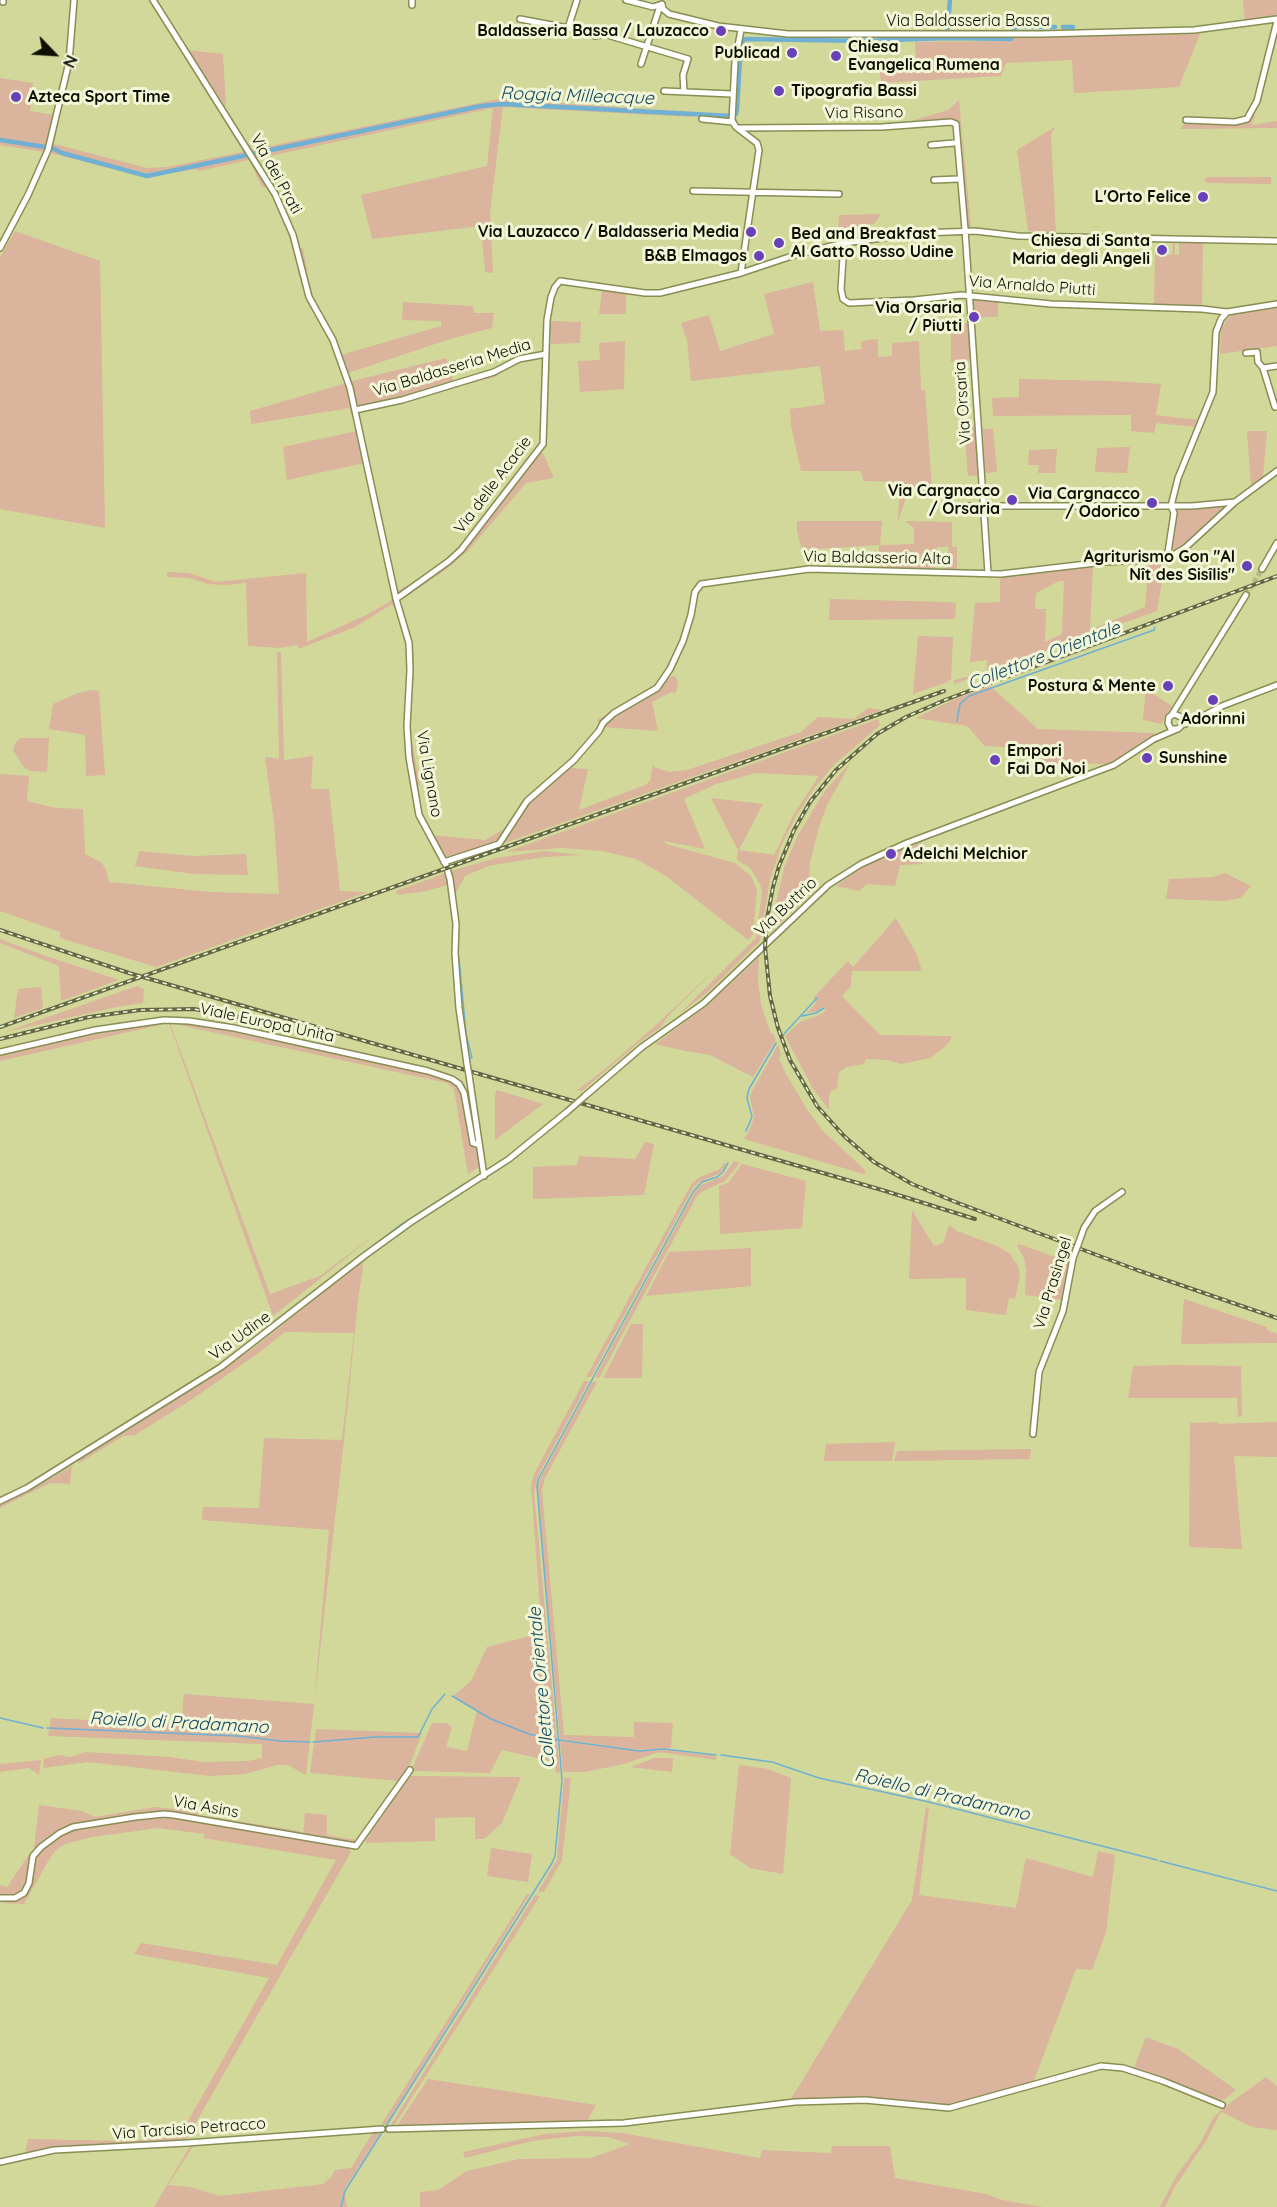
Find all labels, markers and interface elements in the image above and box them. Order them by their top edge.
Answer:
street label: Via Baldasseria Bassa [886,11,1050,31]
place label: Baldasseria Bassa / Lauzacco [477,21,709,41]
north arrow [24,24,84,84]
marker: Baldasseria Bassa / Lauzacco [714,24,728,38]
place label: Chiesa Evangelica Rumena [848,37,1000,75]
place label: Publicad [714,43,780,63]
marker: Publicad [785,46,799,60]
marker: Chiesa Evangelica Rumena [829,49,843,63]
text: N [59,52,82,71]
place label: Tipografia Bassi [791,81,917,101]
water label: Roggia Milleacque [500,83,654,109]
marker: Tipografia Bassi [772,84,786,98]
place label: Azteca Sport Time [28,87,170,107]
marker: Azteca Sport Time [9,90,23,104]
street label: Via Risano [825,103,903,123]
street label: Via dei Prati [246,131,306,217]
place label: L'Orto Felice [1095,187,1191,207]
marker: L'Orto Felice [1196,190,1210,204]
place label: Via Lauzacco / Baldasseria Media [478,222,739,242]
place label: Bed and Breakfast Al Gatto Rosso Udine [791,224,954,262]
marker: Via Lauzacco / Baldasseria Media [744,225,758,239]
place label: Chiesa di Santa Maria degli Angeli [1012,231,1150,269]
marker: Bed and Breakfast Al Gatto Rosso Udine [772,236,786,250]
marker: Chiesa di Santa Maria degli Angeli [1155,243,1169,257]
place label: B&B Elmagos [644,246,747,266]
marker: B&B Elmagos [752,249,766,263]
street label: Via Arnaldo Piutti [968,272,1096,300]
place label: Via Orsaria / Piutti [875,298,962,336]
marker: Via Orsaria / Piutti [967,310,981,324]
street label: Via Baldasseria Media [371,335,533,401]
street label: Via Orsaria [951,361,975,445]
street label: Via delle Acacie [450,433,536,537]
place label: Via Cargnacco / Orsaria [888,481,1000,519]
place label: Via Cargnacco / Odorico [1028,484,1140,522]
marker: Via Cargnacco / Orsaria [1005,493,1019,507]
marker: Via Cargnacco / Odorico [1145,496,1159,510]
street label: Via Baldasseria Alta [803,547,951,569]
place label: Agriturismo Gon "Al Nît des Sisîlis" [1084,547,1235,585]
marker: Agriturismo Gon "Al Nît des Sisîlis" [1240,559,1254,573]
water label: Collettore Orientale [965,617,1123,695]
place label: Postura & Mente [1028,676,1156,696]
marker: Postura & Mente [1161,679,1175,693]
marker: Adorinni [1206,693,1220,707]
place label: Adorinni [1181,709,1245,729]
street label: Via Lignano [412,729,446,819]
place label: Empori Fai Da Noi [1007,741,1085,779]
place label: Sunshine [1159,748,1227,768]
marker: Sunshine [1140,751,1154,765]
marker: Empori Fai Da Noi [988,753,1002,767]
place label: Adelchi Melchior [903,844,1028,864]
marker: Adelchi Melchior [884,847,898,861]
street label: Via Buttrio [751,873,821,941]
street label: Viale Europa Unita [198,999,336,1047]
street label: Via Prasingel [1030,1234,1076,1332]
street label: Via Udine [206,1307,274,1365]
water label: Collettore Orientale [524,1606,560,1770]
water label: Roiello di Pradamano [89,1708,269,1738]
water label: Roiello di Pradamano [852,1764,1032,1826]
street label: Via Asins [172,1792,240,1822]
street label: Via Tarcisio Petracco [111,2114,267,2144]

